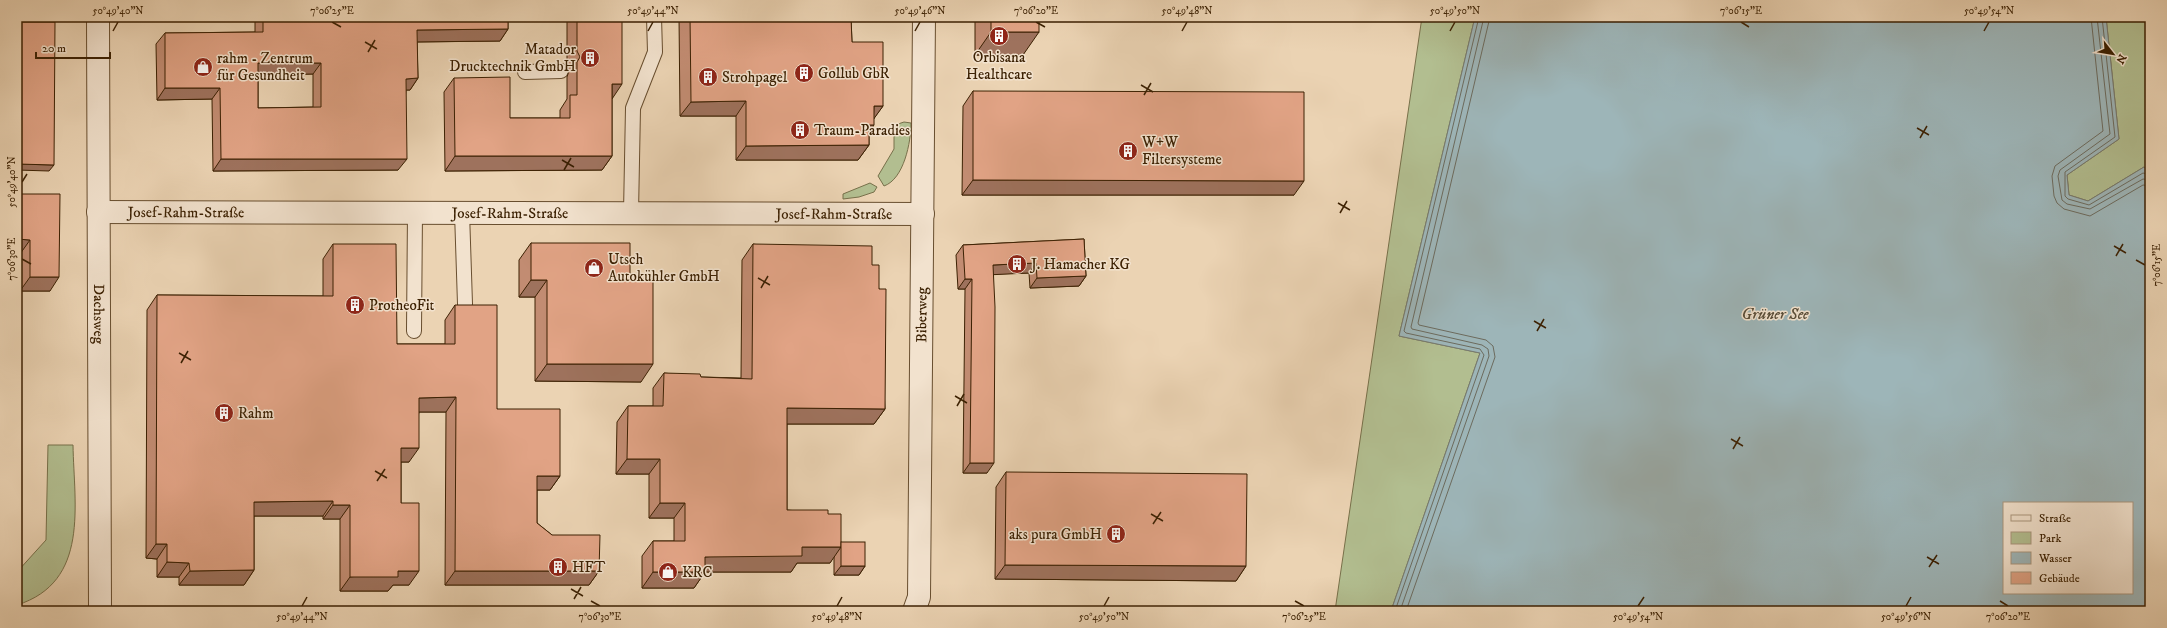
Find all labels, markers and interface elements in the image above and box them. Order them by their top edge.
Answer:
text: 50°49'40"N [92,5,144,17]
text: 7°06'25"E [310,5,354,17]
text: 50°49'44"N [627,5,679,17]
text: 50°49'46"N [895,5,946,17]
text: 7°06'20"E [1014,5,1058,17]
text: 50°49'48"N [1162,5,1212,17]
text: 50°49'50"N [1430,5,1480,17]
text: 7°06'15"E [1720,5,1762,17]
text: 50°49'54"N [1964,5,2014,17]
building icon: Orbisana Healthcare [988,25,1010,47]
scale bar [36,34,110,60]
north arrow [2093,34,2133,74]
place label: Matador Drucktechnik GmbH [449,40,576,76]
text: 20 m [42,41,66,56]
building icon: Matador Drucktechnik GmbH [579,47,601,69]
place label: Orbisana Healthcare [966,48,1032,84]
place label: rahm - Zentrum für Gesundheit [217,49,313,85]
text: N [2112,51,2129,66]
shop icon: rahm - Zentrum für Gesundheit [192,56,214,78]
building icon: Gollub GbR [793,62,815,84]
place label: Gollub GbR [818,64,889,83]
building icon: Strohpagel [697,66,719,88]
place label: Strohpagel [722,68,788,87]
building icon: Traum-Paradies [789,119,811,141]
place label: Traum-Paradies [814,121,910,140]
place label: W+W Filtersysteme [1141,133,1222,169]
building icon: W+W Filtersysteme [1117,140,1139,162]
text: 50°49'40"N [6,156,18,208]
street label: Josef-Rahm-Straße [126,203,244,222]
street label: Josef-Rahm-Straße [450,203,568,223]
street label: Josef-Rahm-Straße [774,204,892,223]
text: 7°06'30"E [6,238,18,280]
text: 7°06'15"E [2151,244,2163,286]
place label: Utsch Autokühler GmbH [608,250,720,286]
building icon: J. Hamacher KG [1006,253,1028,275]
place label: J. Hamacher KG [1029,255,1131,274]
shop icon: Utsch Autokühler GmbH [583,257,605,279]
street label: Dachsweg [89,284,109,345]
street label: Biberweg [912,286,931,343]
building icon: ProtheoFit [344,294,366,316]
place label: ProtheoFit [369,296,435,315]
water label: Grüner See [1741,304,1809,324]
building icon: Rahm [213,402,235,424]
place label: Rahm [238,404,274,423]
legend [2003,502,2133,594]
text: Straße [2039,511,2071,526]
building icon: aks pura GmbH [1105,523,1127,545]
place label: aks pura GmbH [1009,525,1102,544]
text: Park [2039,531,2061,546]
text: Wasser [2038,551,2072,566]
building icon: HFT [547,556,569,578]
place label: HFT [572,558,606,577]
shop icon: KRC [657,561,679,583]
place label: KRC [682,563,712,582]
text: Gebäude [2039,571,2080,586]
text: 50°49'44"N [276,611,328,623]
text: 7°06'30"E [579,611,621,623]
text: 50°49'48"N [812,611,862,623]
text: 50°49'50"N [1079,611,1129,623]
text: 7°06'25"E [1282,611,1326,623]
text: 50°49'54"N [1613,611,1663,623]
text: 50°49'56"N [1881,611,1931,623]
text: 7°06'20"E [1986,611,2030,623]

